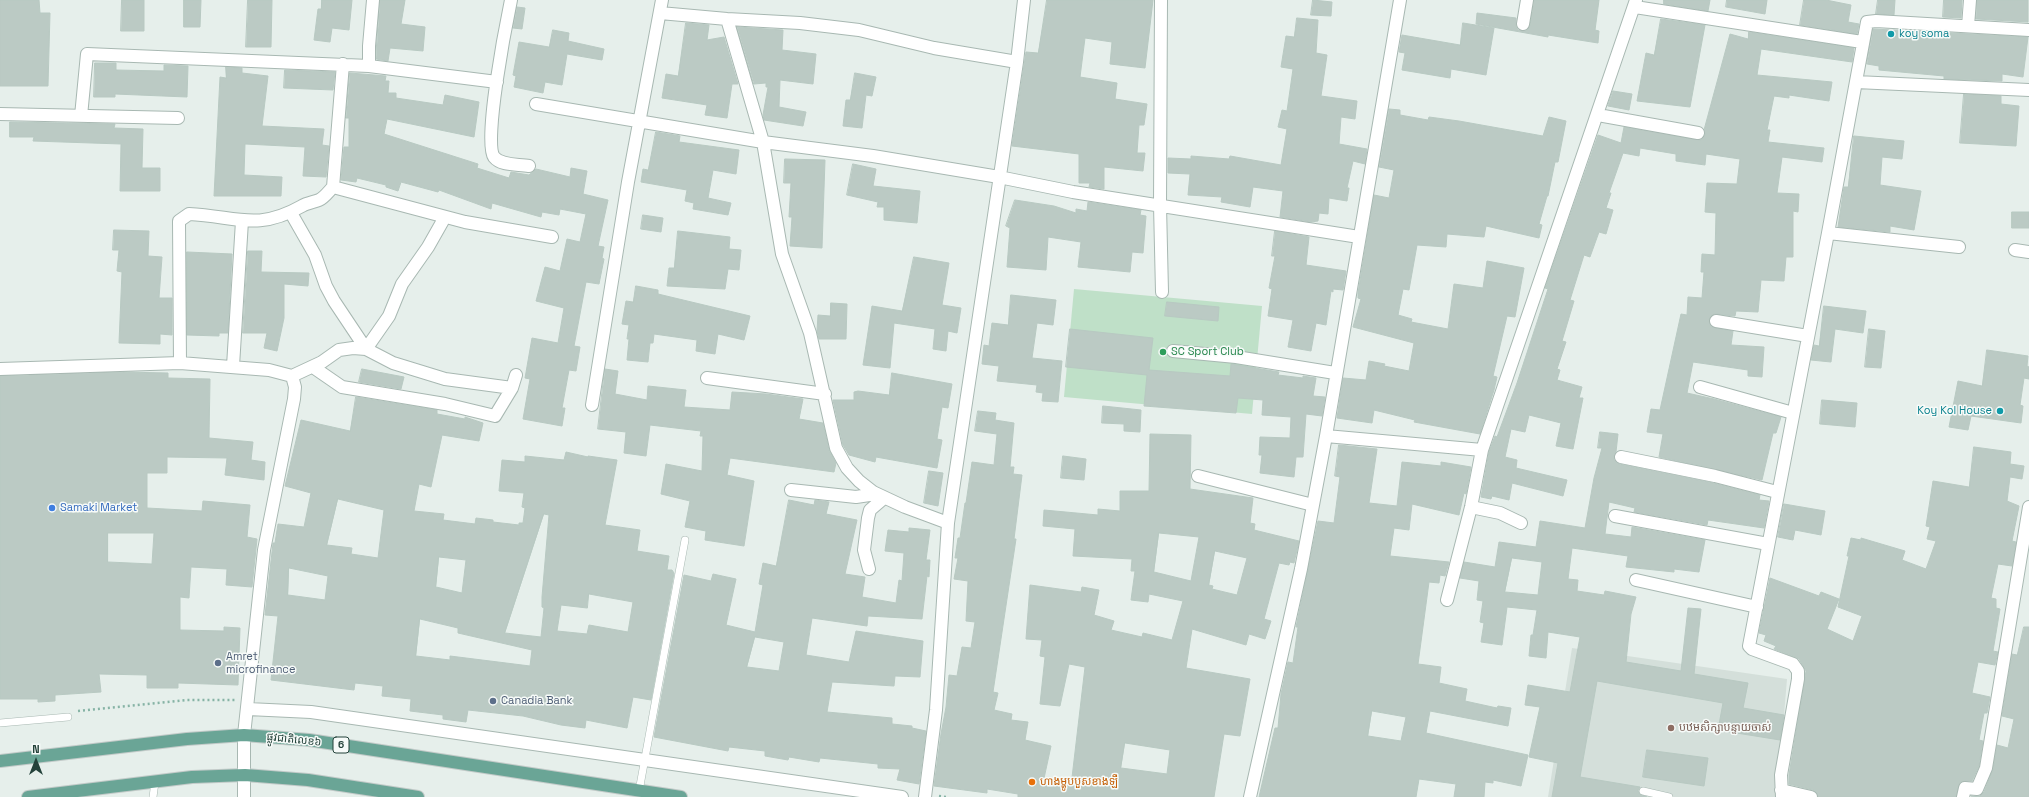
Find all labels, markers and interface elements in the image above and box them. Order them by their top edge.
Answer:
place label: koy soma [1899,27,1949,41]
marker: koy soma [1886,29,1896,39]
place label: SC Sport Club [1171,345,1244,359]
marker: SC Sport Club [1158,347,1168,357]
place label: Koy Kol House [1917,404,1992,418]
marker: Koy Kol House [1995,406,2005,416]
place label: Samaki Market [60,501,137,515]
marker: Samaki Market [47,503,57,513]
place label: Amret microfinance [226,650,295,676]
marker: Amret microfinance [213,658,223,668]
place label: Canadia Bank [501,694,572,708]
marker: Canadia Bank [488,696,498,706]
place label: បឋមសិក្សាបន្ទាយចាស់ [1679,721,1772,735]
marker: បឋមសិក្សាបន្ទាយចាស់ [1666,723,1676,733]
street label: ផ្លូវជាតិលេខ៦ [266,731,322,749]
road number: 6 [333,737,349,753]
north arrow [16,741,56,781]
text: N [32,742,40,756]
place label: ហាងម្ហូបបួសខាងឡឹ [1040,775,1118,789]
marker: ហាងម្ហូបបួសខាងឡឹ [1027,777,1037,787]

